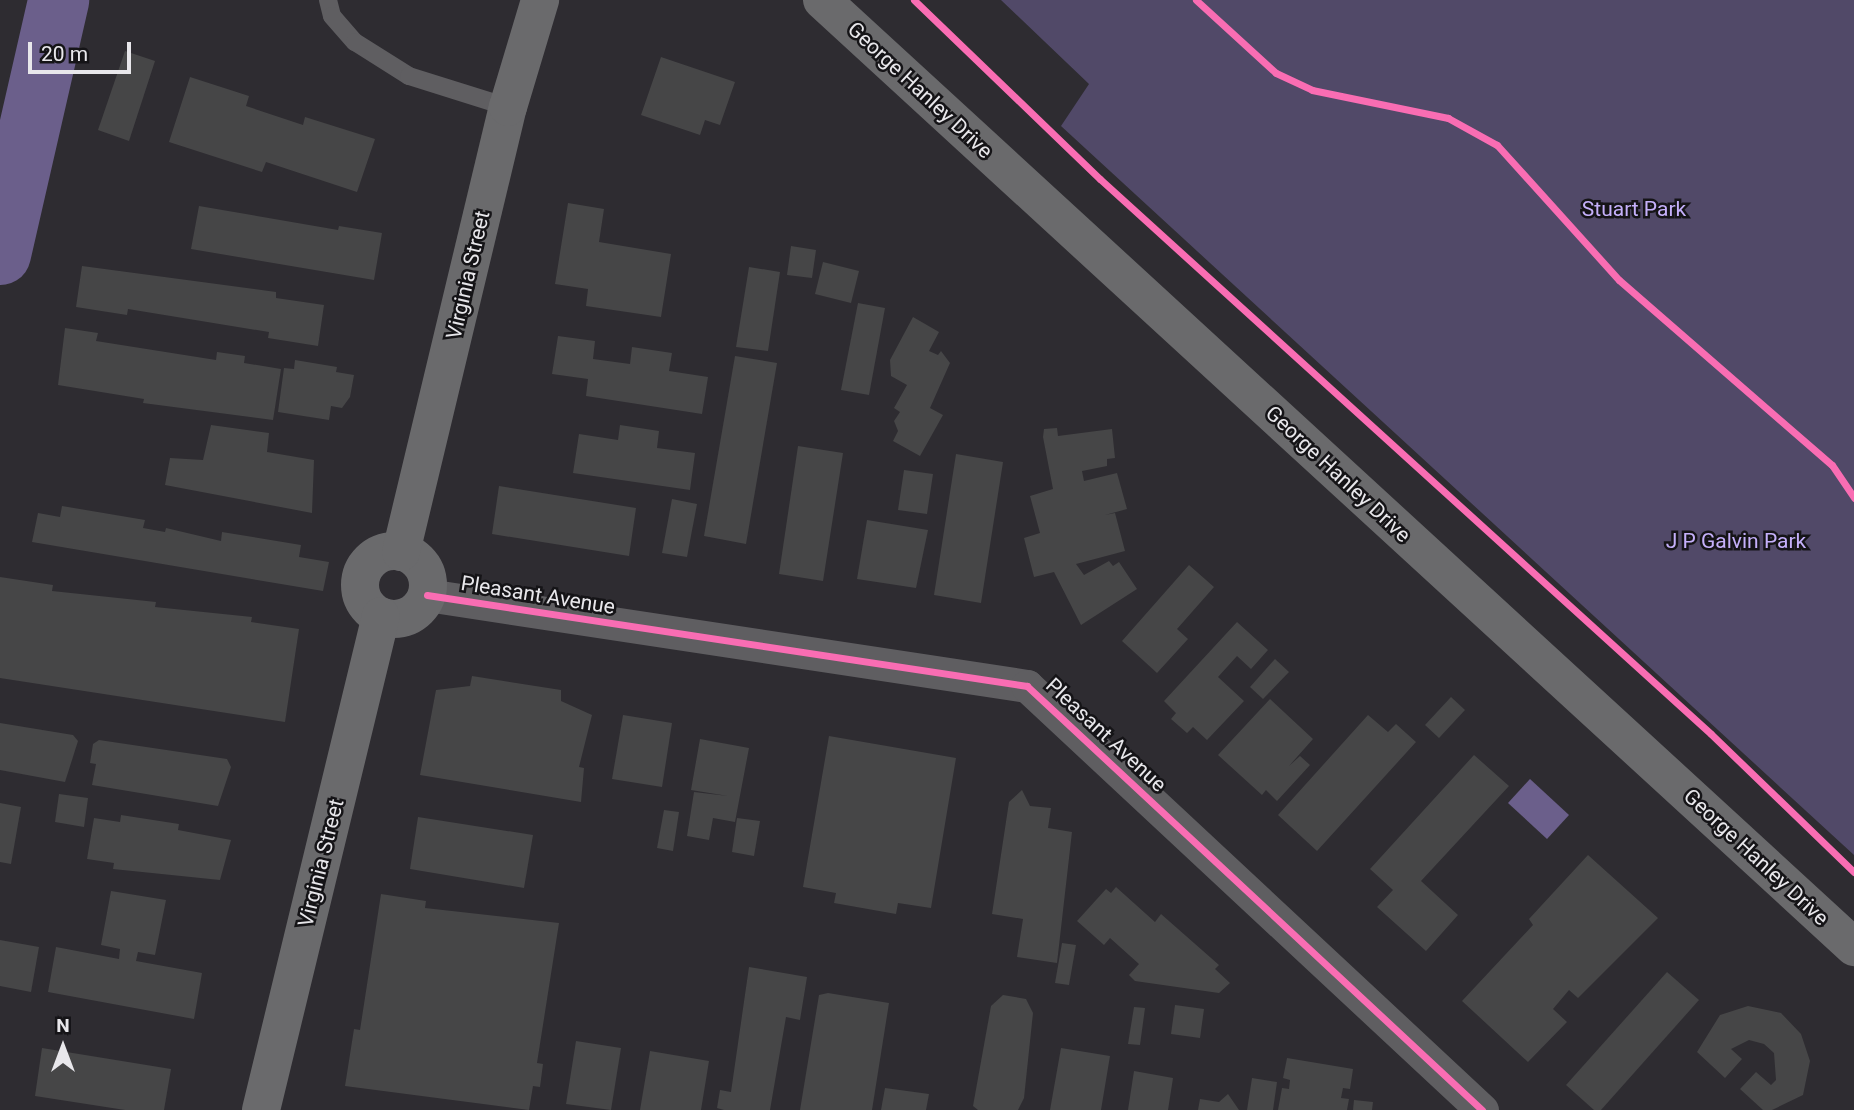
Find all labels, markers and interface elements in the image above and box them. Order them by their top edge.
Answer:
street label: George Hanley Drive [842,16,998,164]
scale bar [32,28,135,72]
text: 20 m [41,42,88,66]
park label: Stuart Park [1582,196,1686,222]
street label: Virginia Street [441,208,495,342]
street label: George Hanley Drive [1260,400,1416,548]
park label: J P Galvin Park [1666,528,1806,554]
street label: Pleasant Avenue [459,570,617,620]
street label: Pleasant Avenue [1041,673,1171,797]
street label: George Hanley Drive [1678,783,1834,931]
street label: Virginia Street [293,796,349,930]
north arrow [28,1012,98,1082]
text: N [56,1014,70,1037]

